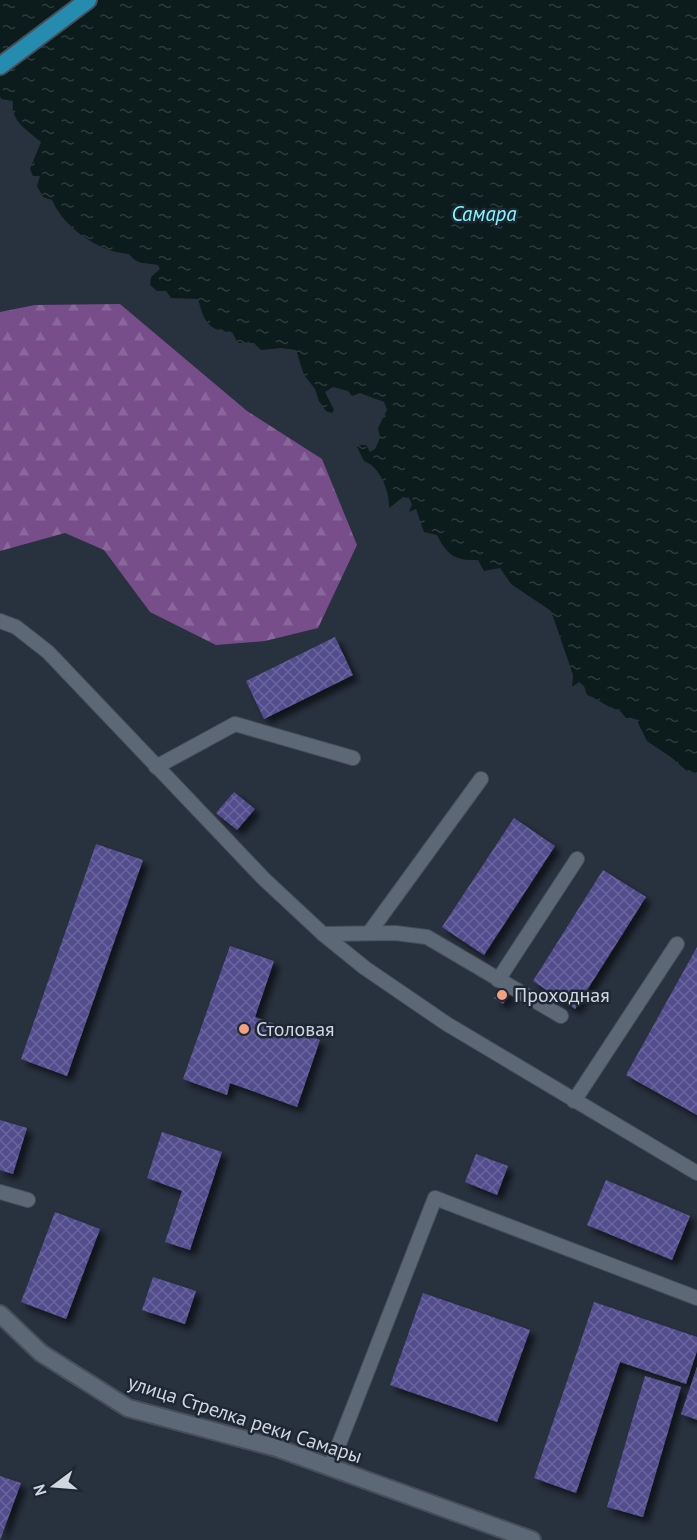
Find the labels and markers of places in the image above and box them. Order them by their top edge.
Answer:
place label: Проходная [514,982,610,1008]
marker: Проходная [495,988,509,1002]
place label: Столовая [256,1016,335,1042]
marker: Столовая [237,1022,251,1036]

